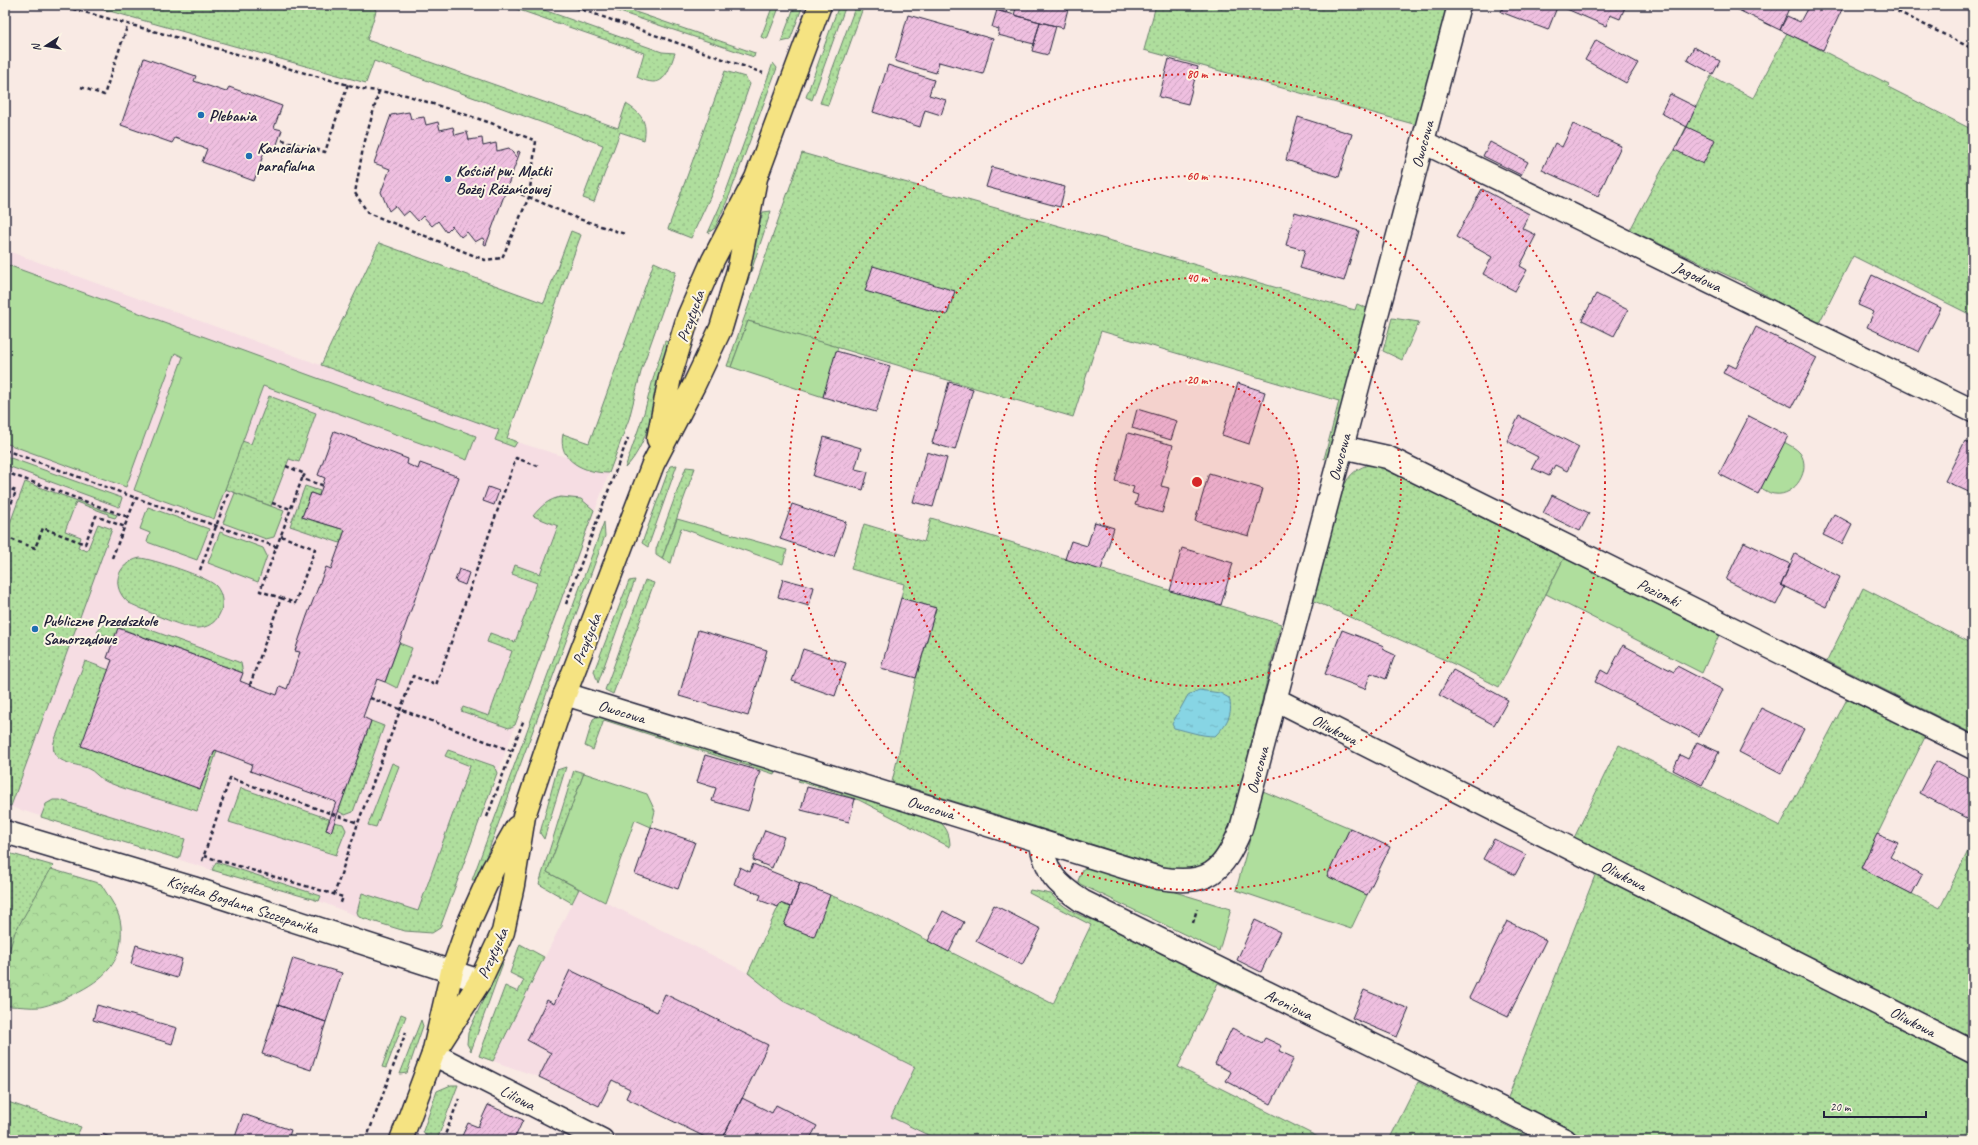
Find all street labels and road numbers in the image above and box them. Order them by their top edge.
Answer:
street label: Owocowa [1407,117,1439,170]
street label: Jagodowa [1670,256,1725,297]
street label: Przytycka [672,287,710,345]
street label: Owocowa [1324,430,1356,483]
street label: Poziomki [1634,574,1685,613]
street label: Przytycka [568,610,606,668]
street label: Owocowa [596,695,649,729]
street label: Oliwkowa [1308,710,1362,750]
street label: Owocowa [1242,743,1274,796]
street label: Owocowa [905,791,958,825]
street label: Oliwkowa [1597,856,1651,896]
street label: Księdza Bogdana Szczepanika [165,871,322,939]
street label: Przytycka [473,924,513,982]
street label: Aroniowa [1262,985,1316,1025]
street label: Oliwkowa [1886,1002,1940,1042]
street label: Liliowa [497,1081,539,1116]

